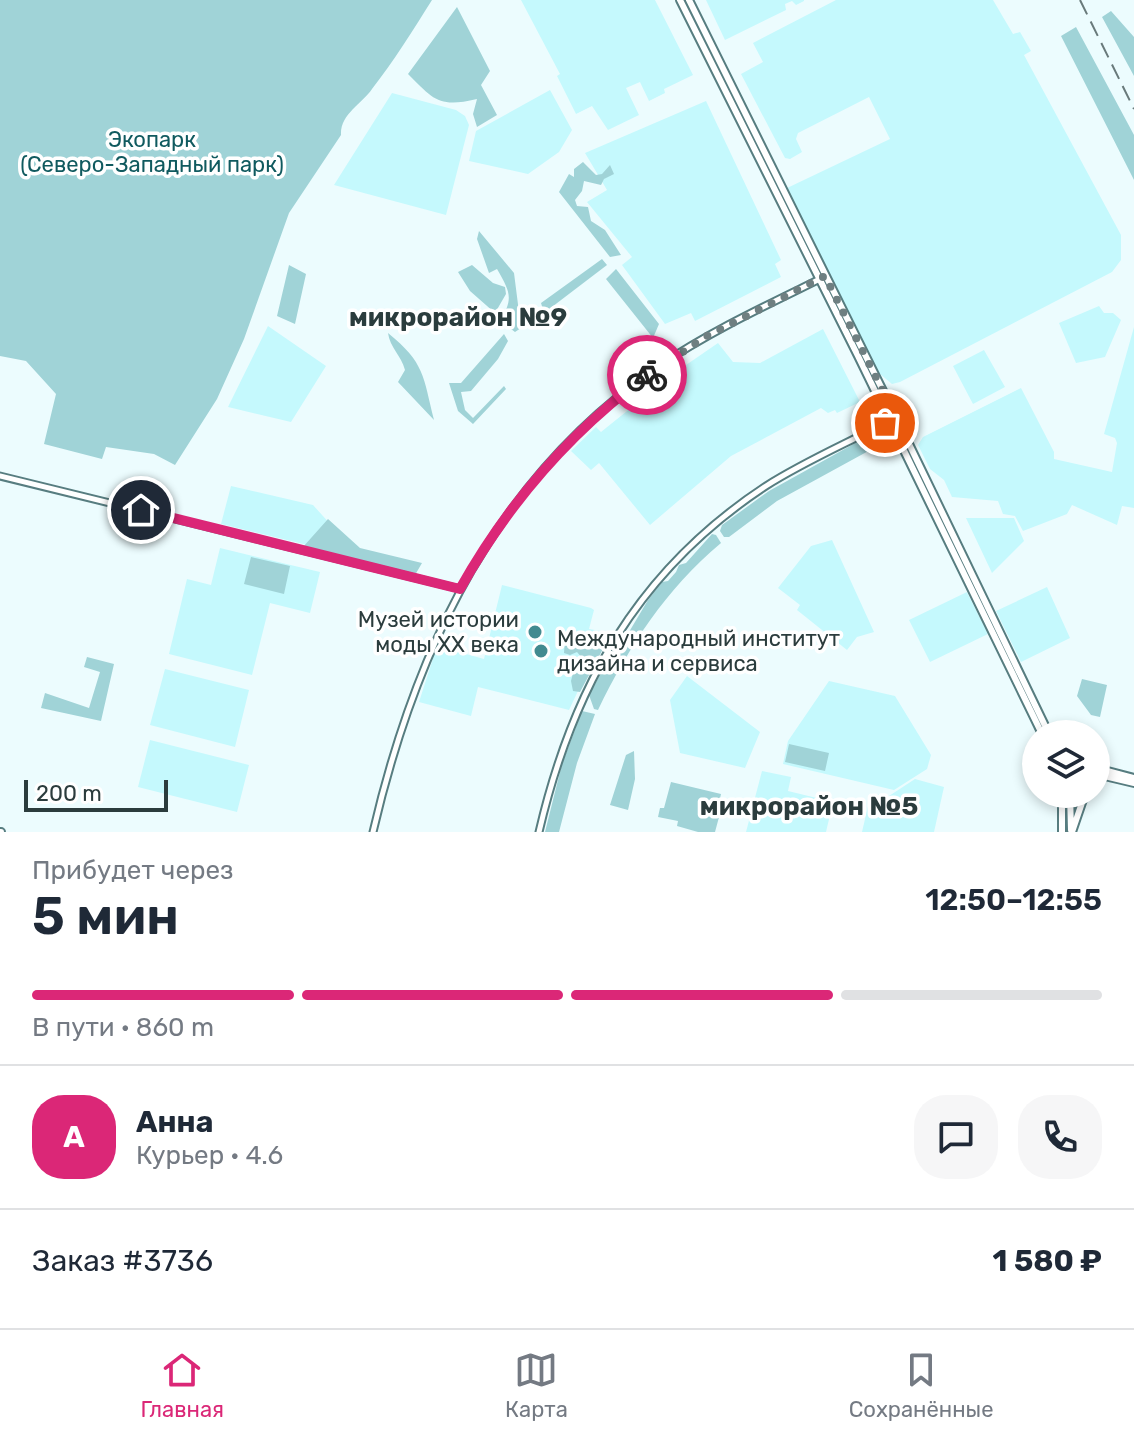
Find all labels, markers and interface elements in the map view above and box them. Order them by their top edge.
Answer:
park label: Экопарк (Северо-Западный парк) [20,126,284,178]
district label: микрорайон №9 [349,302,567,333]
courier [607,335,687,415]
icon: bike [625,353,669,397]
pin [851,389,919,457]
icon: bag [863,401,907,445]
pin [107,476,175,544]
icon: home [119,488,163,532]
place label: Музей истории моды XX века [358,606,519,658]
marker: Музей истории моды XX века [526,623,544,641]
place label: Международный институт дизайна и сервиса [557,625,840,677]
marker: Международный институт дизайна и сервиса [532,642,550,660]
map controls [1022,720,1110,808]
button: layers [1022,720,1110,808]
scale bar [24,776,168,812]
text: 200 m [36,780,102,807]
district label: микрорайон №5 [700,791,918,822]
text: Прибудет через [32,855,233,886]
text: 12:50–12:55 [925,882,1102,918]
text: 5 мин [32,885,179,947]
text: В пути · 860 m [32,1012,214,1043]
button: chat [914,1095,998,1179]
button: phone [1018,1095,1102,1179]
text: Анна [136,1104,213,1140]
text: А [63,1119,85,1155]
text: Курьер · 4.6 [136,1140,283,1171]
text: Заказ #3736 [32,1243,213,1279]
text: 1 580 ₽ [993,1243,1102,1279]
tab: Главная [140,1348,224,1423]
tab: Карта [505,1348,568,1423]
tab: Сохранённые [849,1348,994,1423]

